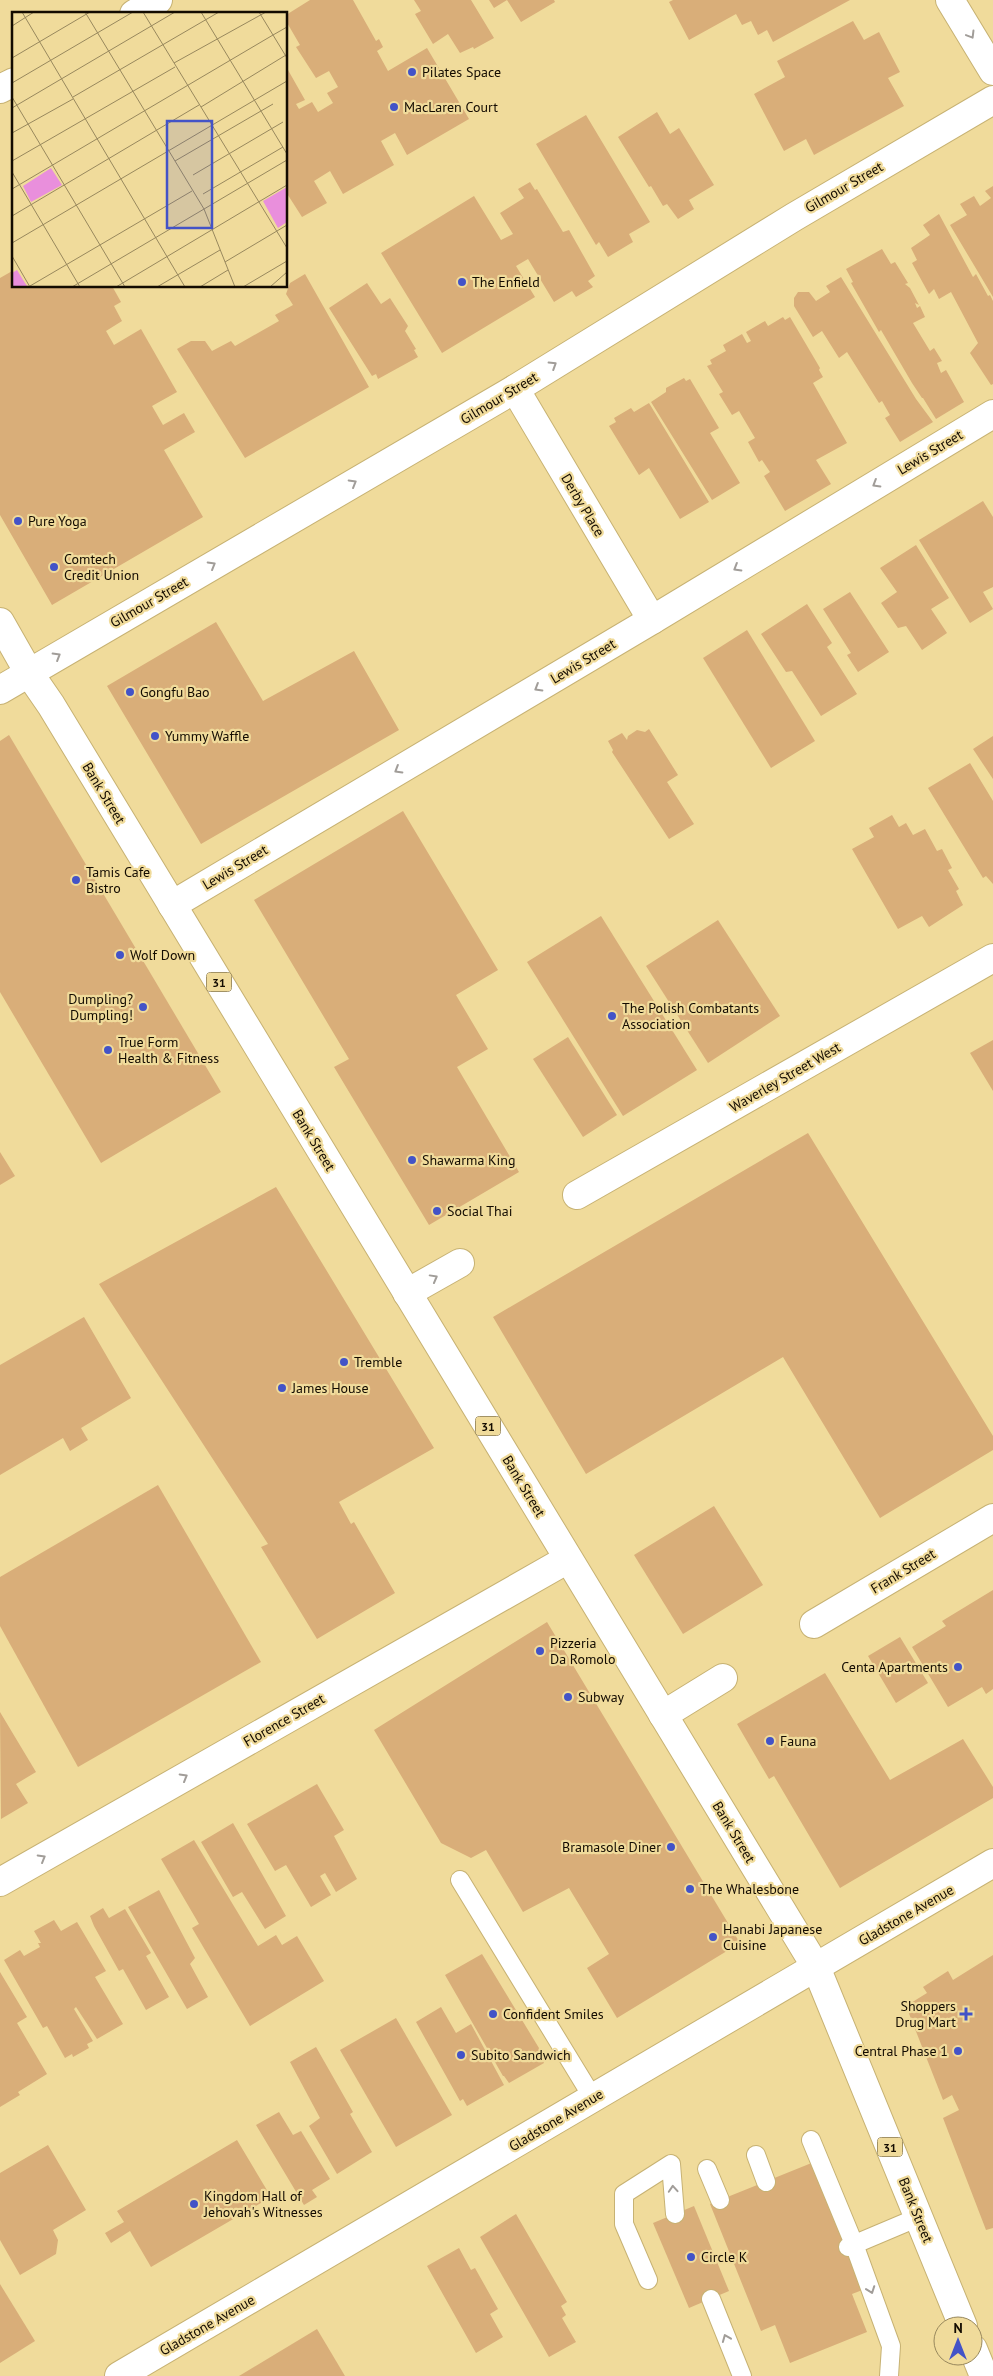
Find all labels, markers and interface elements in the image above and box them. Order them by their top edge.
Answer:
inset map [12,12,288,288]
one-way arrow [965,30,975,39]
place label: Pilates Space [422,63,501,81]
marker: Pilates Space [406,66,418,78]
place label: MacLaren Court [404,98,498,116]
marker: MacLaren Court [388,101,400,113]
street label: Gilmour Street [802,157,886,217]
place label: The Enfield [472,273,540,291]
marker: The Enfield [456,276,468,288]
one-way arrow [548,362,557,372]
street label: Gilmour Street [457,368,541,428]
street label: Lewis Street [894,425,966,478]
street label: Derby Place [557,470,609,540]
one-way arrow [873,478,882,488]
one-way arrow [347,480,356,490]
place label: Pure Yoga [28,512,87,530]
marker: Pure Yoga [12,515,24,527]
place label: Comtech Credit Union [64,550,139,584]
marker: Comtech Credit Union [48,561,60,573]
one-way arrow [207,561,216,571]
one-way arrow [734,562,743,572]
street label: Gilmour Street [107,572,191,632]
street label: Lewis Street [547,634,619,687]
one-way arrow [52,652,61,662]
one-way arrow [534,681,543,691]
place label: Gongfu Bao [140,683,210,701]
marker: Gongfu Bao [124,686,136,698]
place label: Yummy Waffle [165,727,249,745]
marker: Yummy Waffle [149,730,161,742]
street label: Bank Street [79,759,129,827]
one-way arrow [394,764,403,774]
street label: Lewis Street [199,840,271,893]
place label: Tamis Cafe Bistro [86,863,150,897]
marker: Tamis Cafe Bistro [70,874,82,886]
place label: Wolf Down [130,946,195,964]
marker: Wolf Down [114,949,126,961]
road number: 31 [206,972,232,992]
place label: Dumpling? Dumpling! [68,990,133,1024]
place label: The Polish Combatants Association [622,999,759,1033]
marker: Dumpling? Dumpling! [137,1001,149,1013]
marker: The Polish Combatants Association [606,1010,618,1022]
place label: True Form Health & Fitness [118,1033,219,1067]
street label: Waverley Street West [726,1038,844,1116]
marker: True Form Health & Fitness [102,1044,114,1056]
street label: Bank Street [289,1106,339,1174]
place label: Shawarma King [422,1151,516,1169]
marker: Shawarma King [406,1154,418,1166]
place label: Social Thai [447,1202,512,1220]
marker: Social Thai [431,1205,443,1217]
one-way arrow [428,1274,437,1284]
place label: Tremble [354,1353,402,1371]
marker: Tremble [338,1356,350,1368]
place label: James House [291,1379,369,1397]
marker: James House [276,1382,288,1394]
road number: 31 [476,1416,500,1435]
street label: Bank Street [499,1452,549,1520]
street label: Frank Street [867,1545,939,1597]
place label: Pizzeria Da Romolo [550,1634,615,1668]
marker: Pizzeria Da Romolo [534,1645,546,1657]
place label: Centa Apartments [841,1658,948,1676]
marker: Centa Apartments [952,1661,964,1673]
place label: Subway [578,1688,625,1706]
street label: Florence Street [240,1689,328,1751]
marker: Subway [562,1691,574,1703]
place label: Fauna [780,1732,816,1750]
marker: Fauna [764,1735,776,1747]
one-way arrow [178,1774,187,1784]
street label: Bank Street [709,1798,759,1866]
place label: Bramasole Diner [562,1838,661,1856]
marker: Bramasole Diner [665,1841,677,1853]
one-way arrow [37,1854,46,1864]
place label: The Whalesbone [700,1880,799,1898]
street label: Gladstone Avenue [855,1880,957,1950]
marker: The Whalesbone [684,1883,696,1895]
place label: Hanabi Japanese Cuisine [723,1920,822,1954]
marker: Hanabi Japanese Cuisine [707,1931,719,1943]
place label: Shoppers Drug Mart [895,1997,956,2031]
place label: Confident Smiles [503,2005,604,2023]
marker: Confident Smiles [487,2008,499,2020]
marker: Shoppers Drug Mart [960,2008,972,2020]
place label: Central Phase 1 [855,2042,948,2060]
marker: Central Phase 1 [952,2045,964,2057]
place label: Subito Sandwich [471,2046,571,2064]
marker: Subito Sandwich [455,2049,467,2061]
street label: Gladstone Avenue [506,2085,606,2155]
road number: 31 [878,2138,902,2156]
street label: Bank Street [895,2175,937,2245]
one-way arrow [668,2185,679,2193]
place label: Kingdom Hall of Jehovah's Witnesses [203,2187,323,2221]
marker: Kingdom Hall of Jehovah's Witnesses [188,2198,200,2210]
place label: Circle K [701,2248,748,2266]
marker: Circle K [685,2251,697,2263]
one-way arrow [865,2285,875,2294]
street label: Gladstone Avenue [156,2290,258,2360]
north arrow [933,2316,983,2366]
text: N [953,2319,963,2337]
one-way arrow [722,2334,732,2343]

